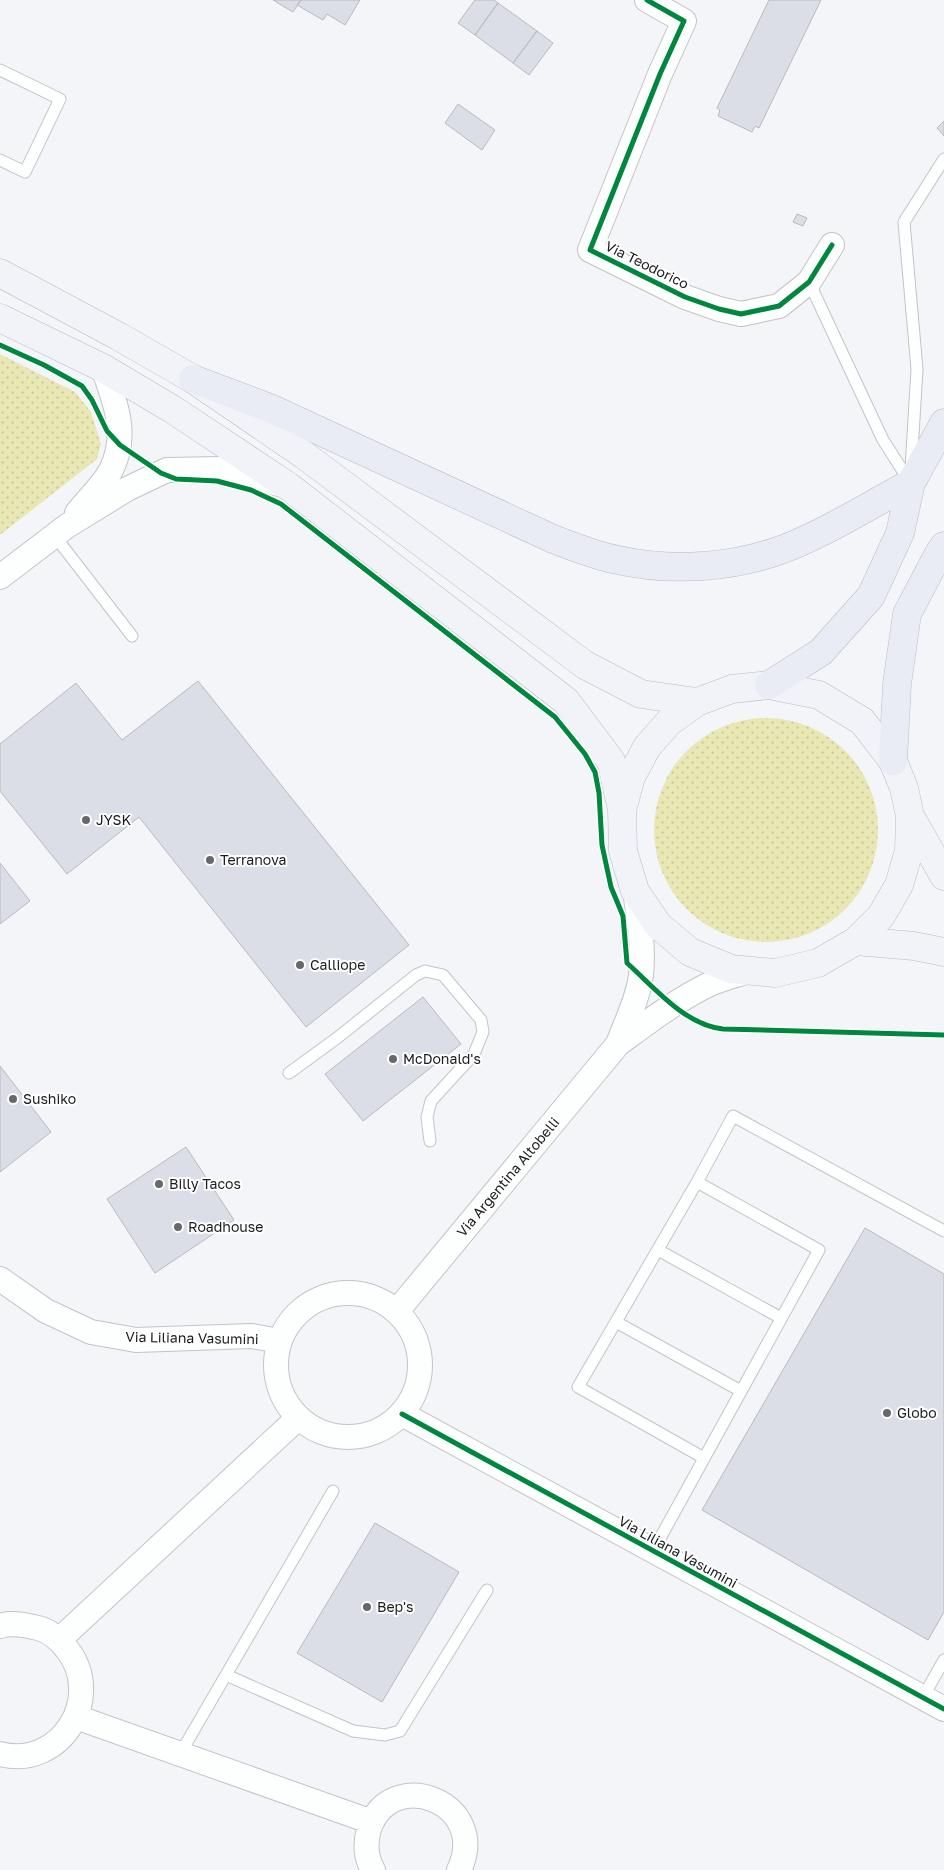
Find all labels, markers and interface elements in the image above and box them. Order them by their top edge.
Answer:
street label: Via Teodorico [603,237,692,292]
place label: JYSK [96,811,131,828]
marker: JYSK [80,814,92,826]
place label: Terranova [220,851,286,868]
marker: Terranova [204,854,216,866]
place label: Calliope [310,956,365,973]
marker: Calliope [294,959,306,971]
place label: McDonald's [403,1050,481,1067]
marker: McDonald's [387,1053,399,1065]
place label: Sushiko [23,1090,76,1107]
marker: Sushiko [7,1093,19,1105]
street label: Via Argentina Altobelli [453,1114,563,1240]
place label: Billy Tacos [169,1175,241,1192]
marker: Billy Tacos [153,1178,165,1190]
place label: Roadhouse [188,1218,263,1235]
marker: Roadhouse [172,1221,184,1233]
street label: Via Liliana Vasumini [125,1328,259,1347]
place label: Globo [897,1404,937,1421]
marker: Globo [881,1407,893,1419]
street label: Via Liliana Vasumini [616,1512,741,1591]
place label: Bep's [377,1598,413,1615]
marker: Bep's [361,1601,373,1613]

